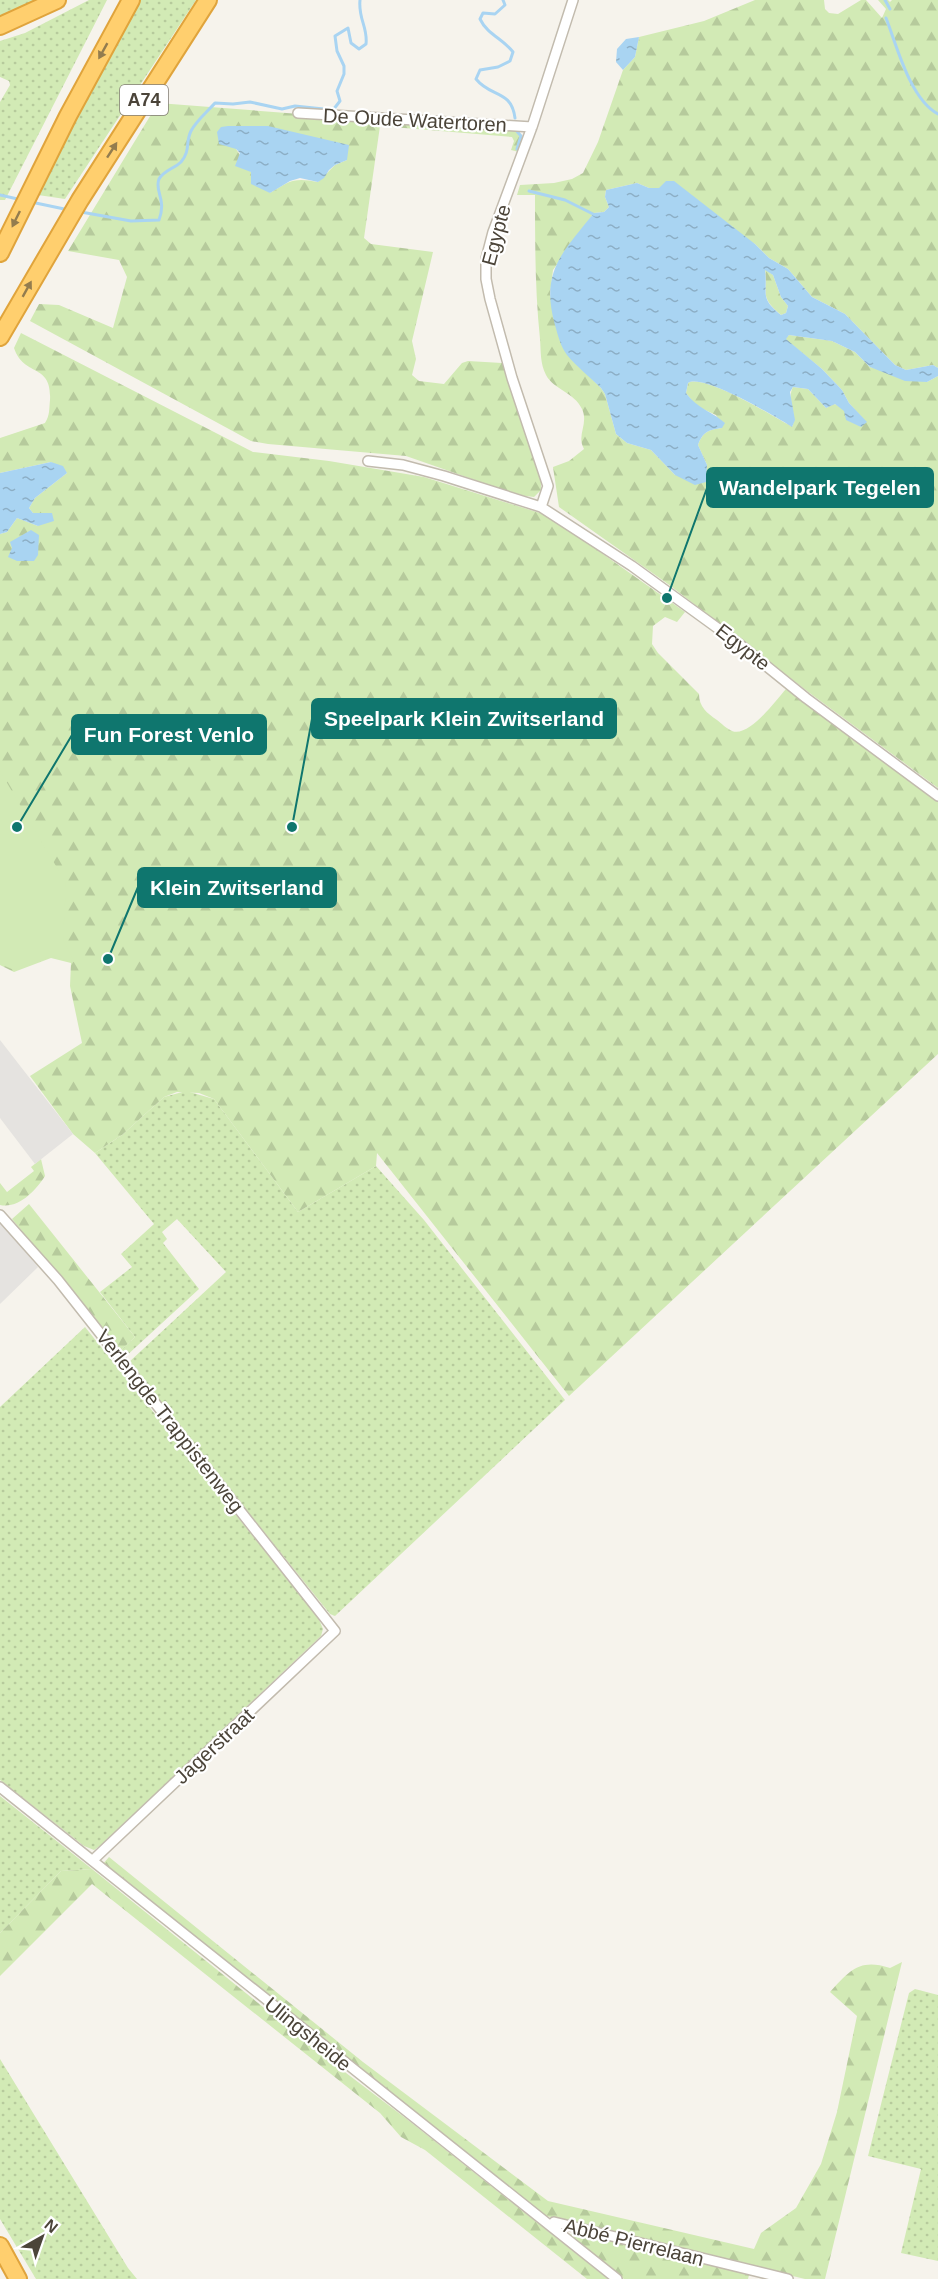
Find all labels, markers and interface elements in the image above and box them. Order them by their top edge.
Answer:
one-way arrow [97,43,108,59]
road number: A74 [120,85,168,115]
street label: De Oude Watertoren [323,104,507,136]
one-way arrow [106,142,117,158]
street label: Egypte [477,202,515,268]
one-way arrow [12,210,21,227]
one-way arrow [22,280,32,297]
callout: Wandelpark Tegelen [707,468,933,507]
text: Wandelpark Tegelen [719,476,921,499]
street label: Egypte [712,619,774,675]
callout: Speelpark Klein Zwitserland [312,699,616,738]
text: Speelpark Klein Zwitserland [324,707,604,730]
callout: Fun Forest Venlo [72,715,266,754]
text: Fun Forest Venlo [84,723,254,746]
callout: Klein Zwitserland [138,868,336,907]
text: Klein Zwitserland [150,876,324,899]
street label: Verlengde Trappistenweg [92,1325,248,1517]
street label: Jagerstraat [170,1704,258,1788]
street label: Ulingsheide [260,1993,356,2075]
north arrow [12,2207,72,2267]
street label: Abbé Pierrelaan [562,2214,706,2270]
text: N [41,2216,61,2236]

